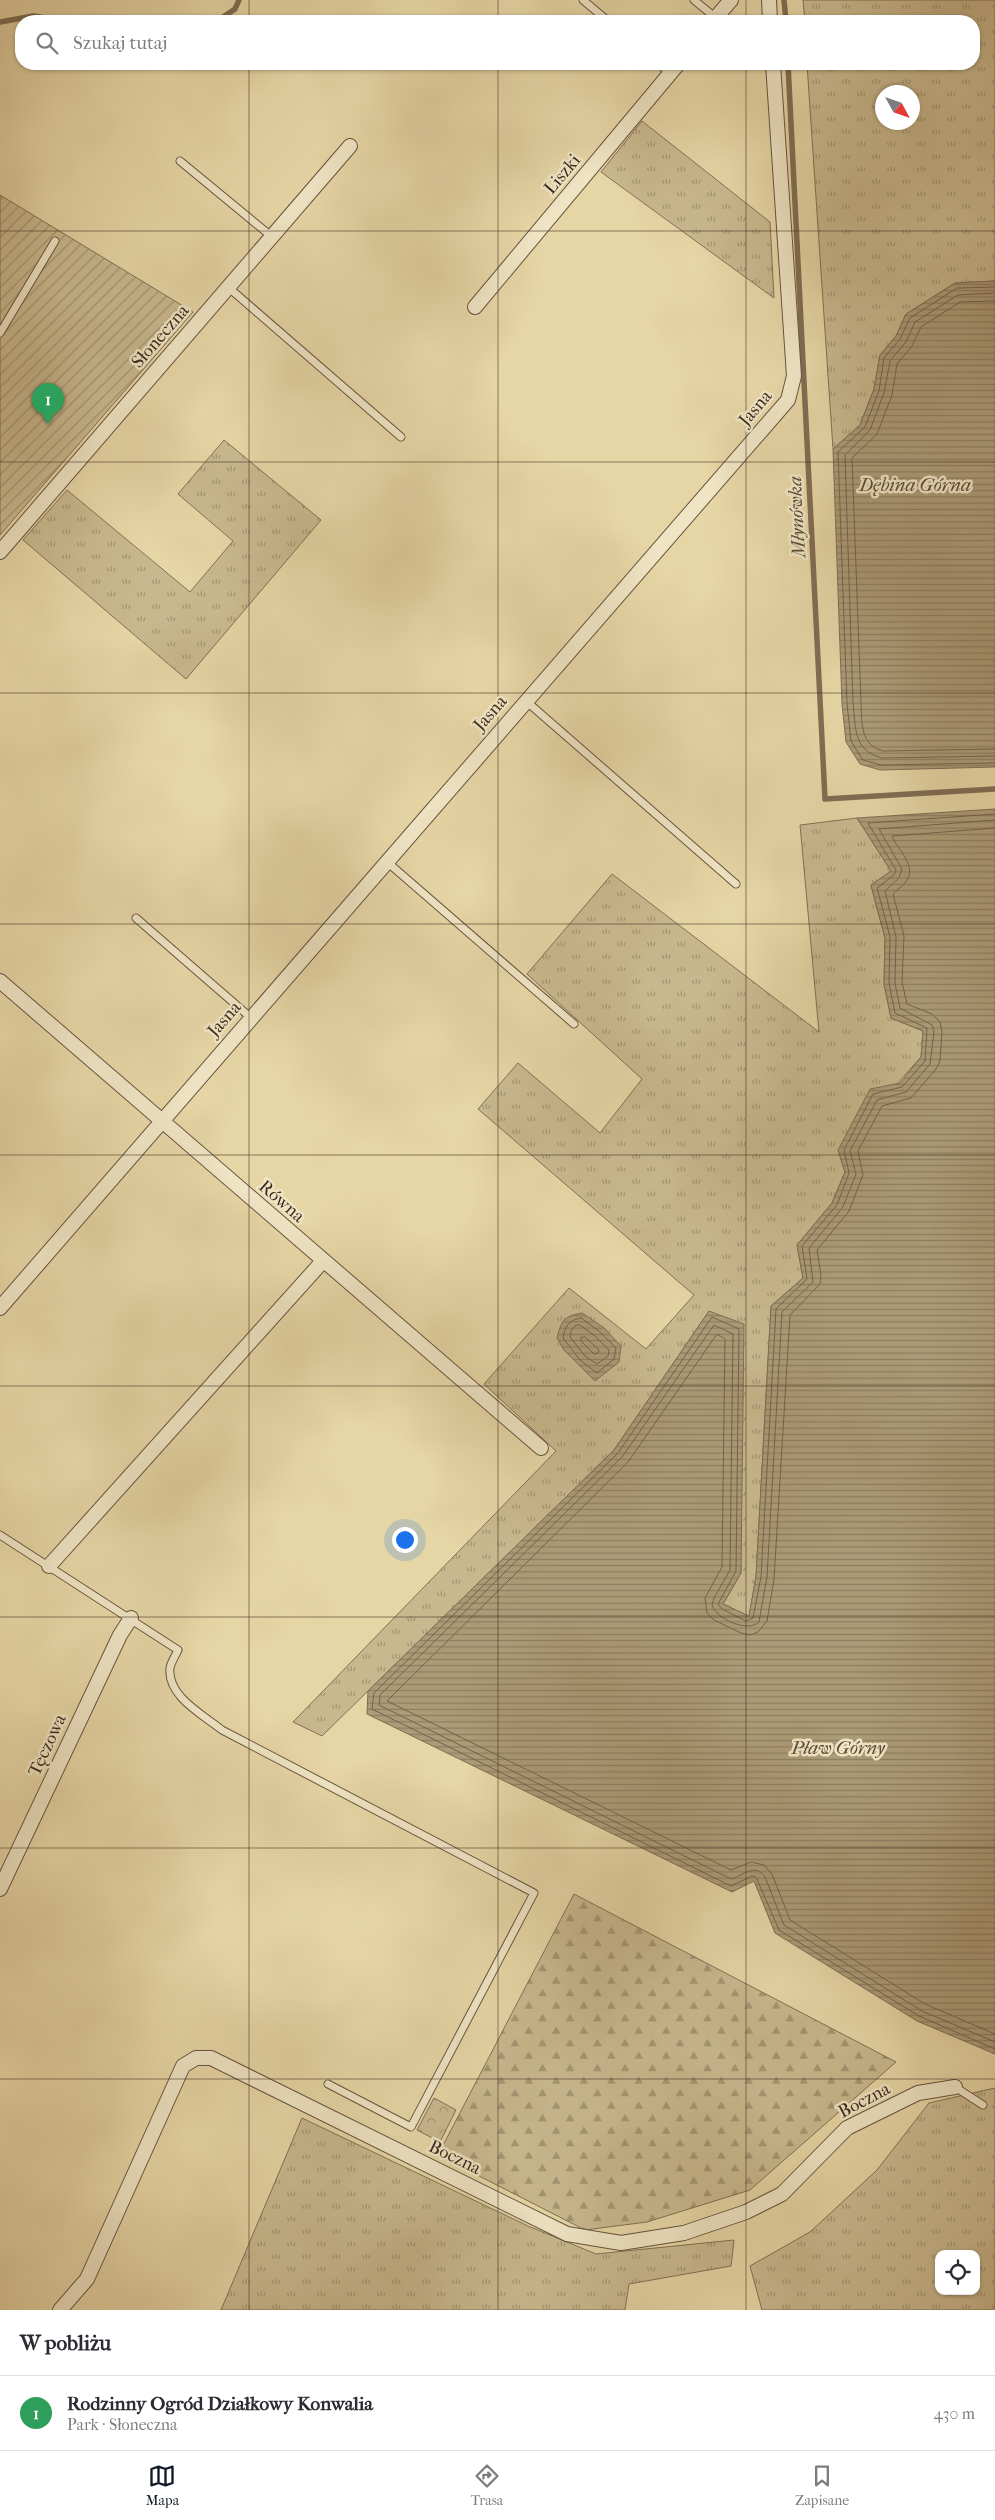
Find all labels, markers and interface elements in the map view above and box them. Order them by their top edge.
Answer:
search box [15,15,980,70]
icon: search [33,29,61,57]
text: Szukaj tutaj [73,32,167,54]
north arrow [875,85,920,130]
street label: Liszki [540,150,585,198]
street label: Słoneczna [127,300,194,372]
pin: 1 [32,383,64,424]
street label: Jasna [733,386,777,432]
water label: Dębina Górna [857,474,971,496]
water label: Młynówka [784,476,810,560]
street label: Jasna [468,691,512,737]
street label: Jasna [202,997,246,1043]
street label: Równa [254,1176,309,1227]
your location [392,1527,418,1553]
street label: Tęczowa [24,1710,71,1779]
water label: Pław Górny [790,1737,886,1759]
street label: Boczna [835,2078,894,2123]
street label: Boczna [425,2136,485,2179]
map controls [935,2250,980,2295]
button: locate [935,2250,980,2295]
text: W pobliżu [20,2331,111,2355]
text: Rodzinny Ogród Działkowy Konwalia [67,2393,373,2415]
text: 1 [33,2404,39,2423]
text: 430 m [933,2404,975,2423]
text: Park · Słoneczna [67,2415,177,2434]
tab: Mapa [146,2462,179,2509]
tab: Trasa [471,2462,503,2509]
tab: Zapisane [795,2462,849,2509]

